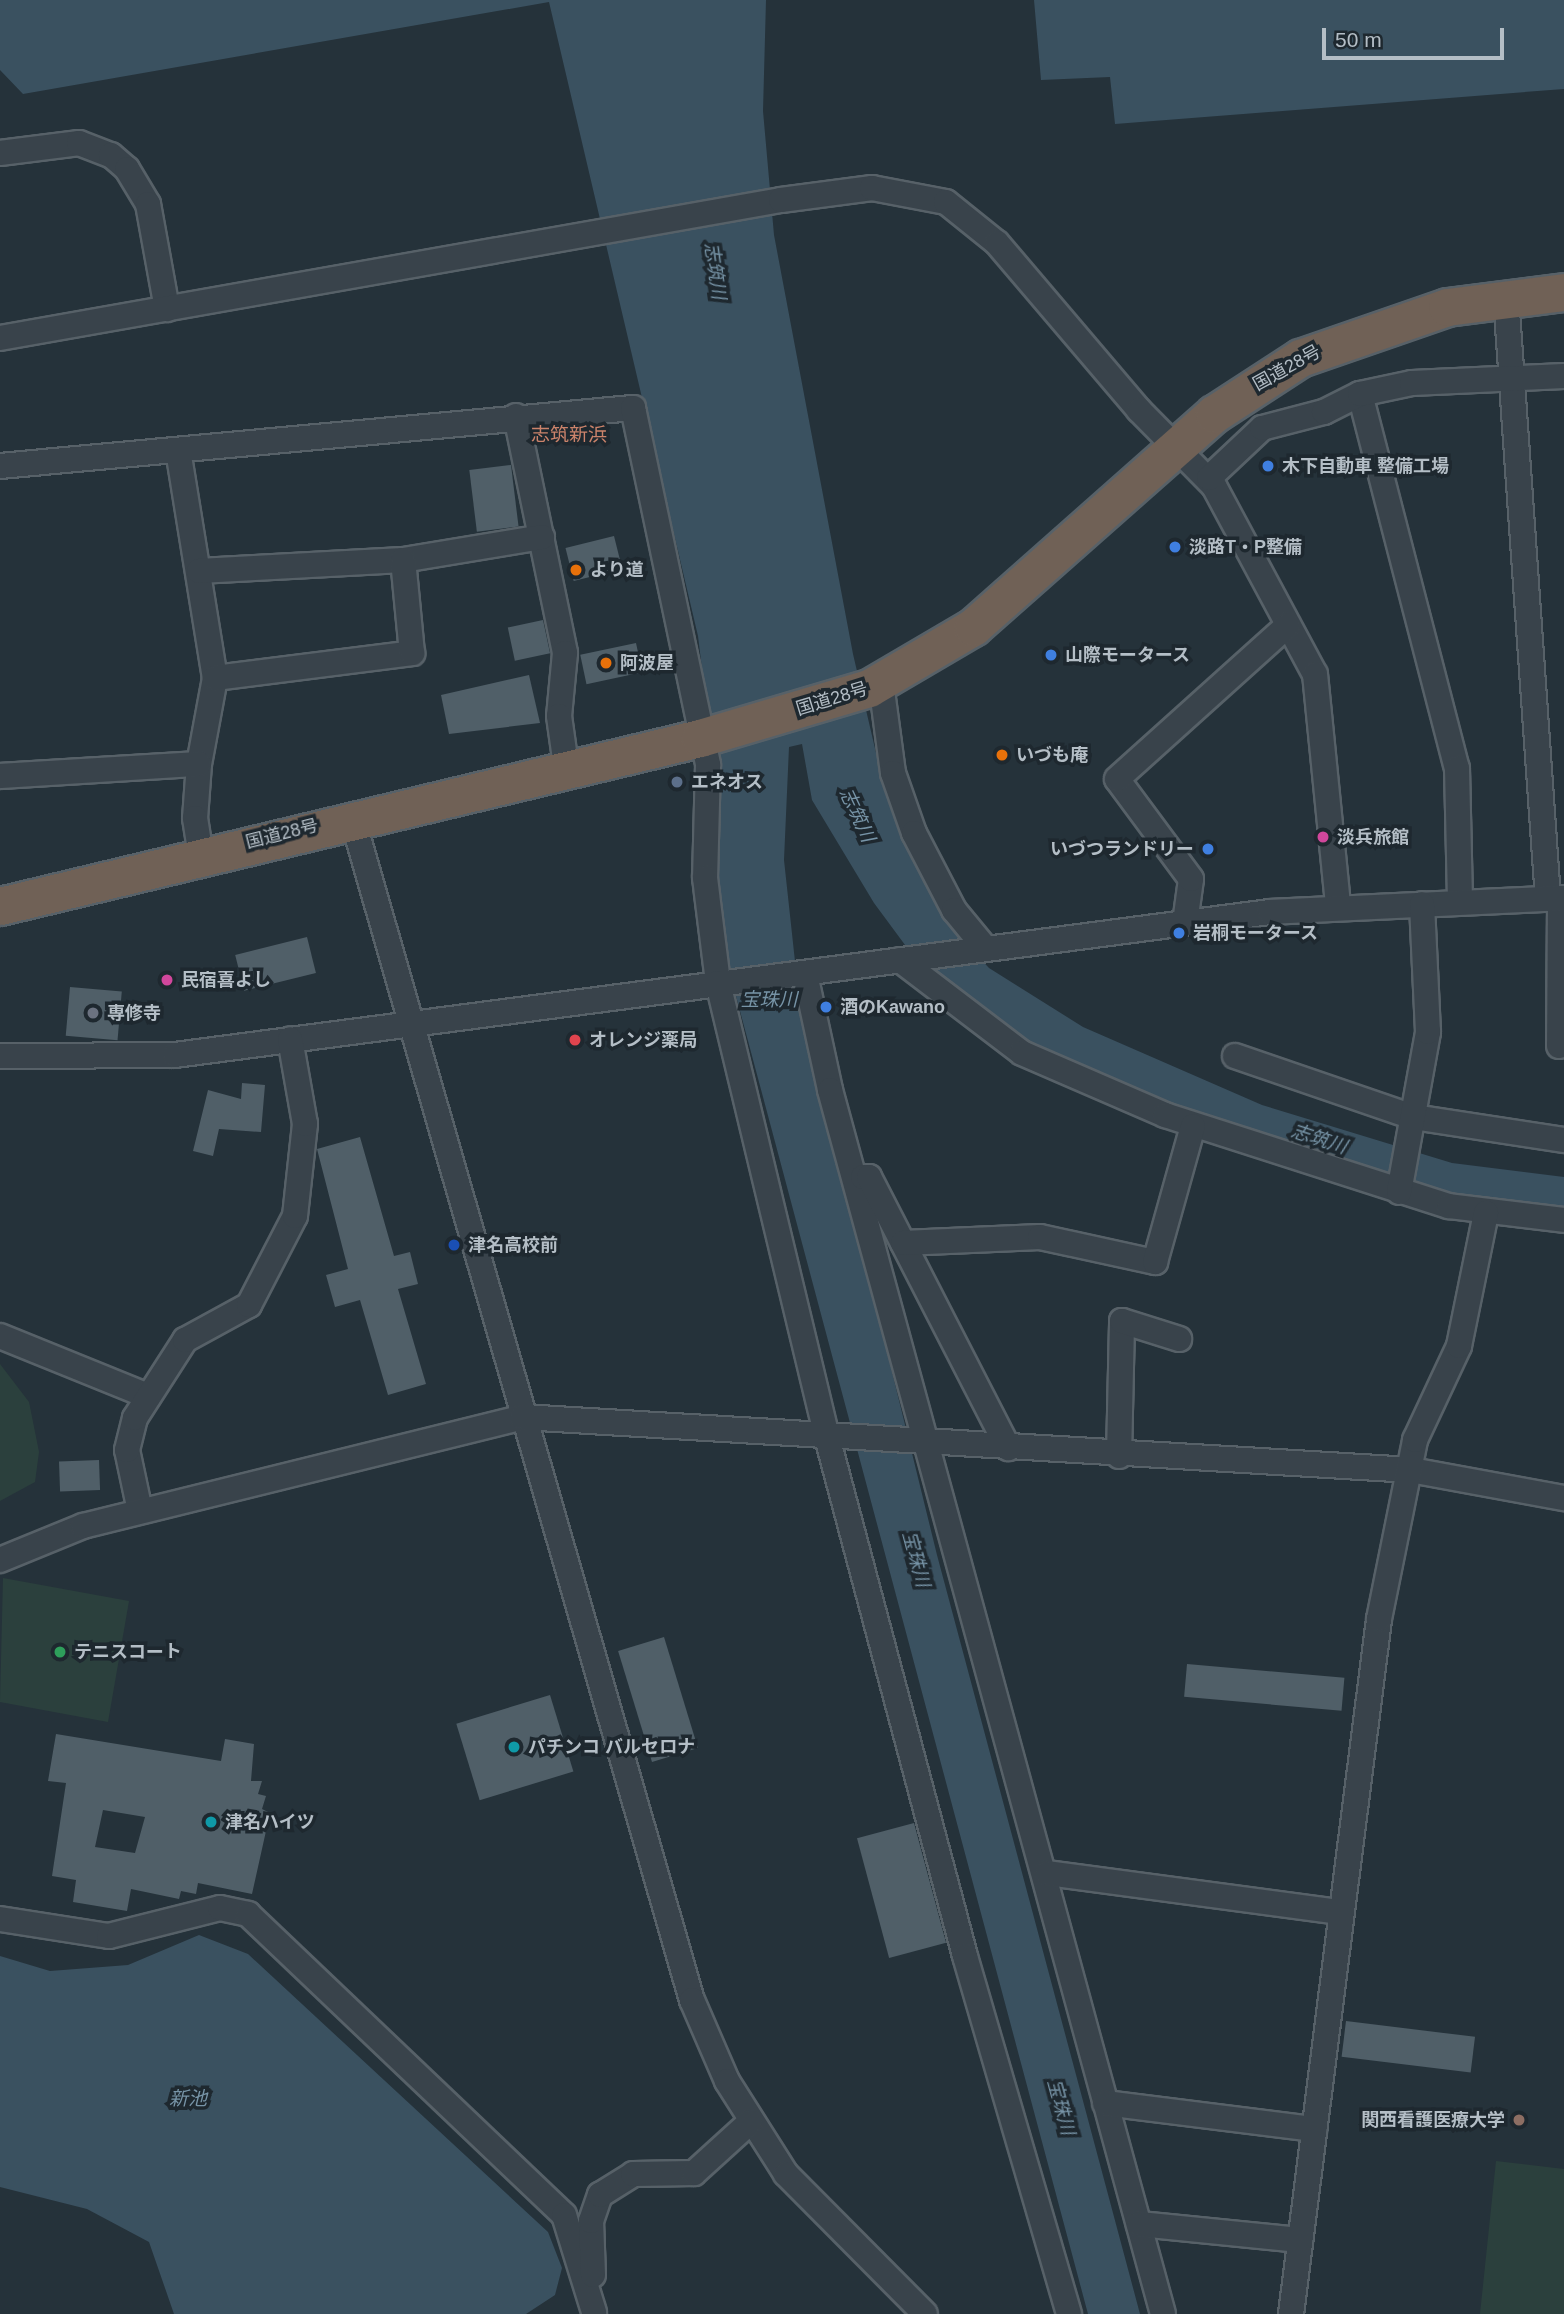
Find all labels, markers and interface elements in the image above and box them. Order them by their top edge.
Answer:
scale bar [1326,14,1508,58]
text: 50 m [1335,28,1382,51]
water label: 志筑川 [700,241,730,301]
street label: 国道28号 [1249,341,1325,395]
district label: 志筑新浜 [531,424,607,446]
place label: 木下自動車 整備工場 [1282,455,1449,477]
marker: 木下自動車 整備工場 [1260,458,1276,474]
place label: 淡路T・P整備 [1189,536,1302,558]
marker: 淡路T・P整備 [1167,539,1183,555]
place label: より道 [590,559,644,581]
marker: より道 [568,562,584,578]
place label: 山際モータース [1065,644,1191,666]
marker: 山際モータース [1043,647,1059,663]
place label: 阿波屋 [620,652,674,674]
marker: 阿波屋 [598,655,614,671]
street label: 国道28号 [793,678,871,720]
place label: いづも庵 [1016,744,1088,766]
marker: いづも庵 [994,747,1010,763]
place label: エネオス [691,771,763,793]
marker: エネオス [669,774,685,790]
water label: 志筑川 [835,784,879,846]
street label: 国道28号 [243,815,321,853]
place label: 淡兵旅館 [1337,826,1409,848]
marker: 淡兵旅館 [1315,829,1331,845]
place label: いづつランドリー [1050,838,1194,860]
marker: いづつランドリー [1200,841,1216,857]
place label: 岩桐モータース [1193,922,1319,944]
marker: 岩桐モータース [1171,925,1187,941]
place label: 民宿喜よし [181,969,271,991]
marker: 民宿喜よし [159,972,175,988]
water label: 宝珠川 [741,989,797,1011]
place label: 酒のKawano [840,996,945,1018]
marker: 酒のKawano [818,999,834,1015]
place label: 専修寺 [107,1002,161,1024]
marker: 専修寺 [85,1005,101,1021]
place label: オレンジ薬局 [589,1029,697,1051]
marker: オレンジ薬局 [567,1032,583,1048]
water label: 志筑川 [1288,1119,1350,1159]
place label: 津名高校前 [468,1234,558,1256]
marker: 津名高校前 [446,1237,462,1253]
water label: 宝珠川 [898,1529,934,1589]
place label: テニスコート [74,1641,182,1663]
marker: テニスコート [52,1644,68,1660]
place label: パチンコ バルセロナ [528,1736,695,1758]
marker: パチンコ バルセロナ [506,1739,522,1755]
place label: 津名ハイツ [225,1811,315,1833]
marker: 津名ハイツ [203,1814,219,1830]
water label: 宝珠川 [1043,2077,1079,2137]
water label: 新池 [169,2088,207,2110]
place label: 関西看護医療大学 [1361,2109,1505,2131]
marker: 関西看護医療大学 [1511,2112,1527,2128]

